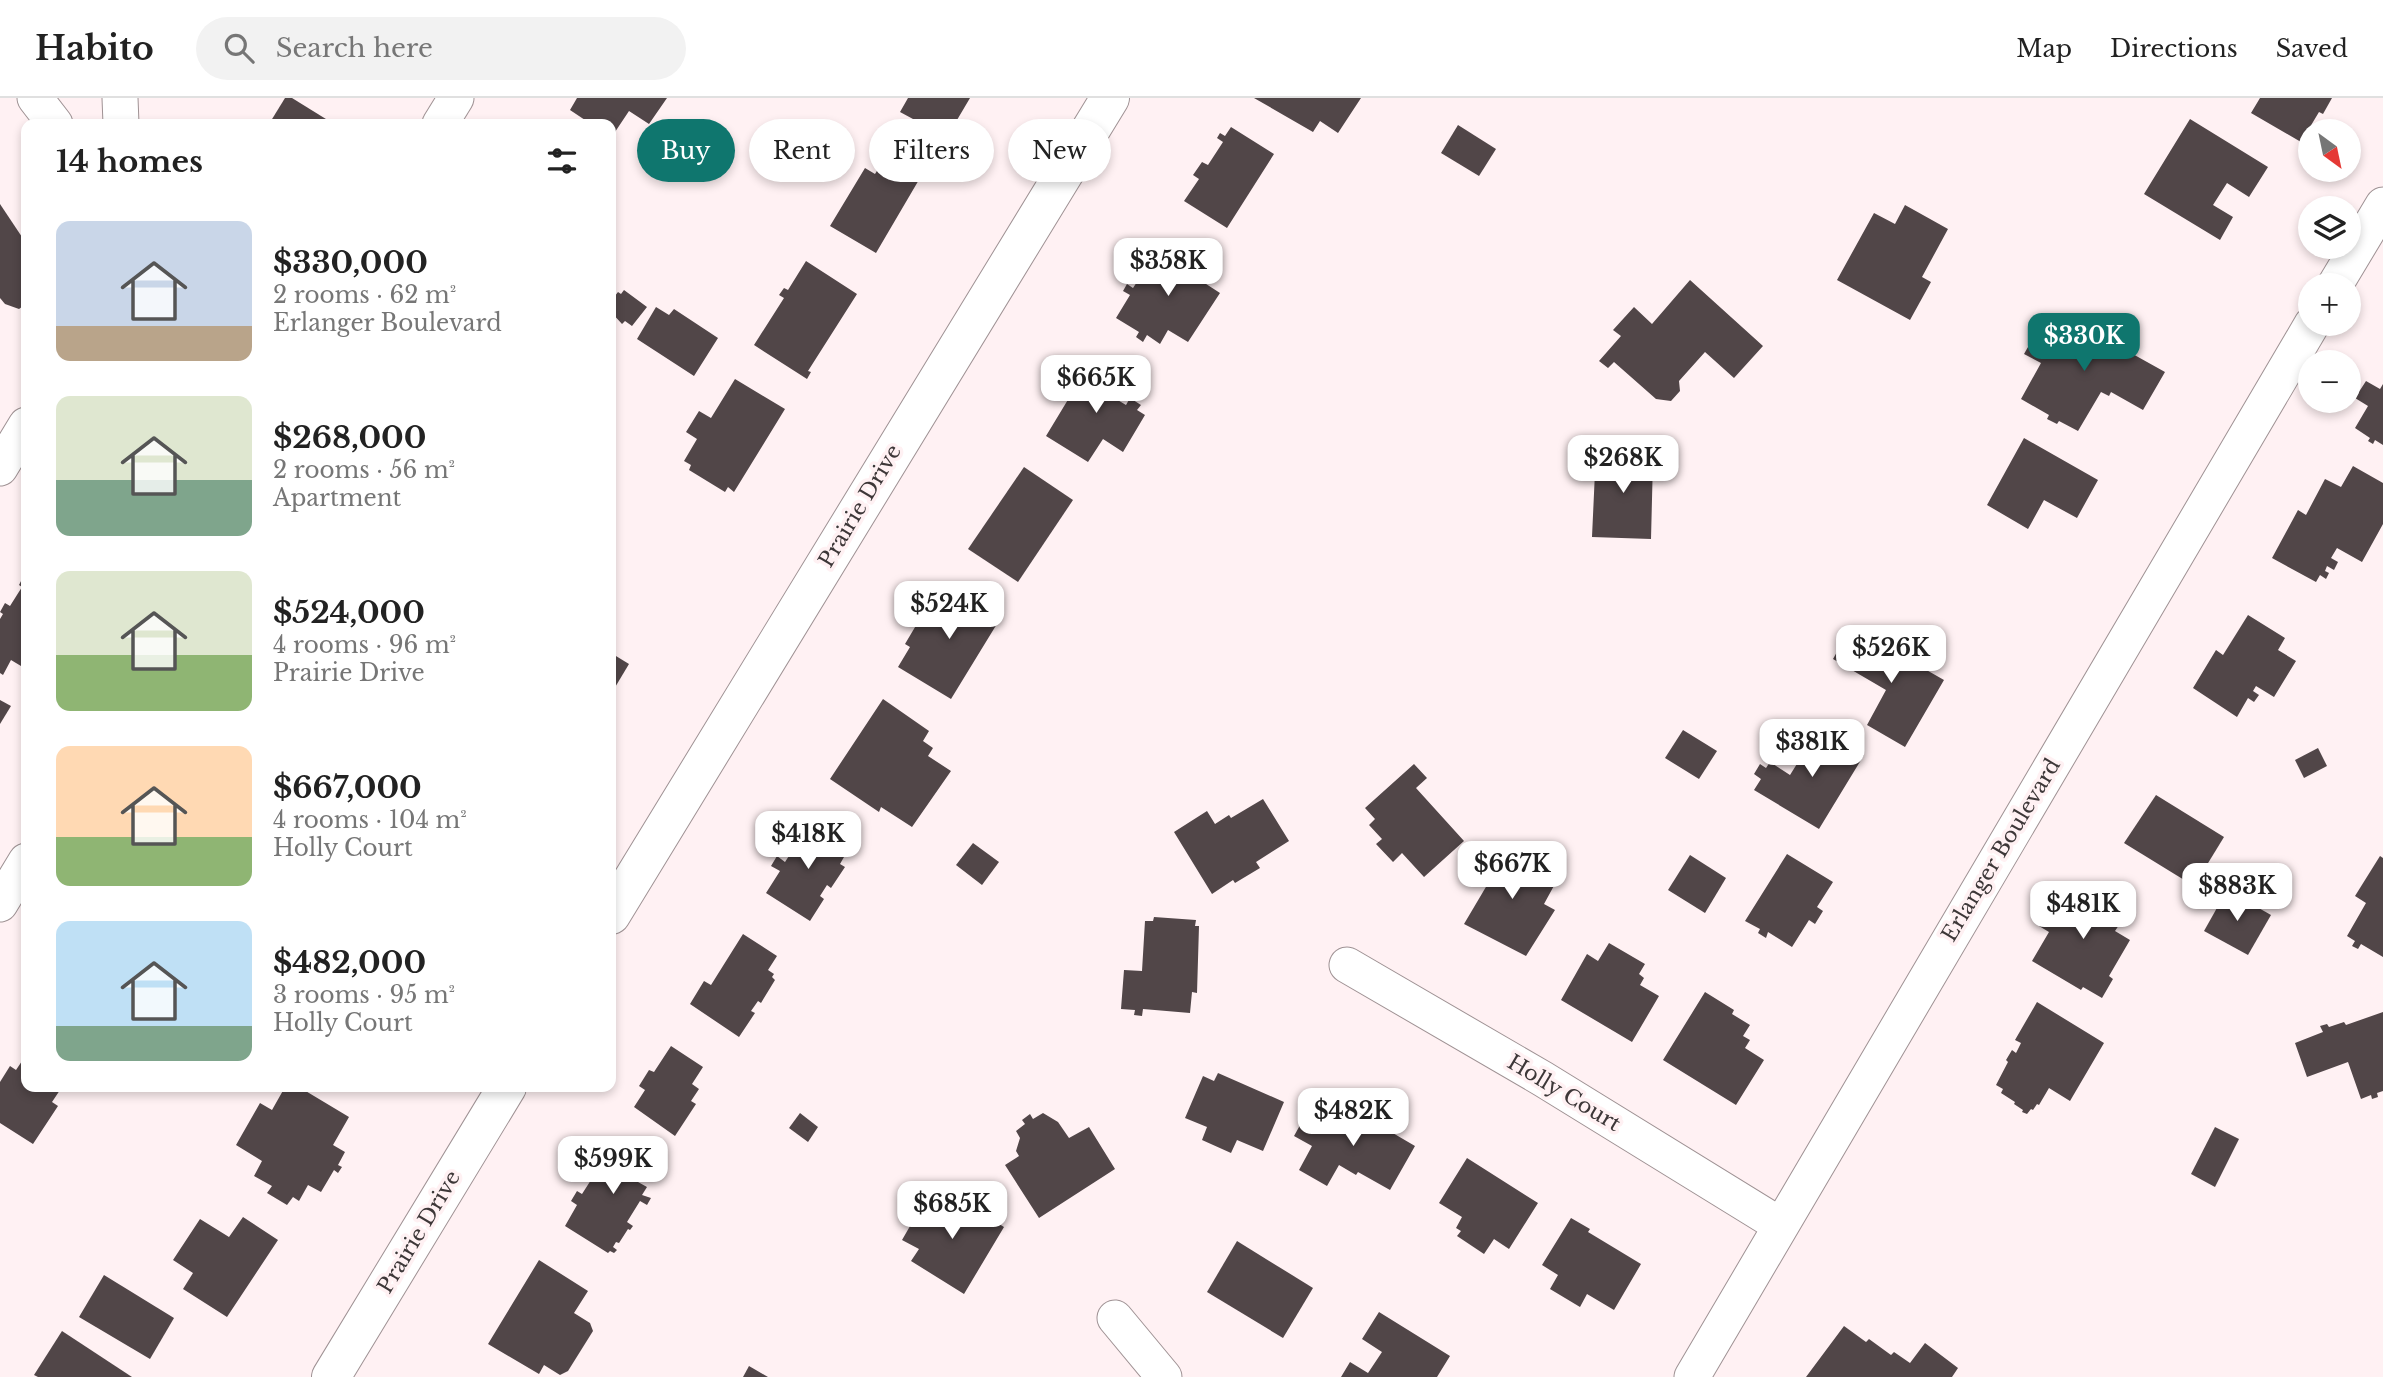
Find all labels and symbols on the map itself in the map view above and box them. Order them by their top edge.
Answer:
north arrow [2298,119,2361,182]
pin: $358K [1119,238,1217,298]
pin: $330K [2035,314,2133,373]
pin: $665K [1047,356,1145,415]
pin: $268K [1574,436,1672,495]
street label: Prairie Drive [813,440,907,572]
pin: $524K [900,582,998,641]
pin: $526K [1842,626,1940,685]
pin: $381K [1763,720,1861,779]
street label: Erlanger Boulevard [1936,754,2066,946]
pin: $418K [759,812,857,871]
pin: $667K [1463,842,1561,901]
pin: $883K [2188,864,2286,923]
pin: $481K [2034,882,2132,941]
street label: Holly Court [1503,1049,1625,1137]
pin: $482K [1304,1088,1402,1148]
pin: $599K [564,1136,662,1196]
street label: Prairie Drive [372,1166,466,1298]
pin: $685K [903,1182,1001,1241]

